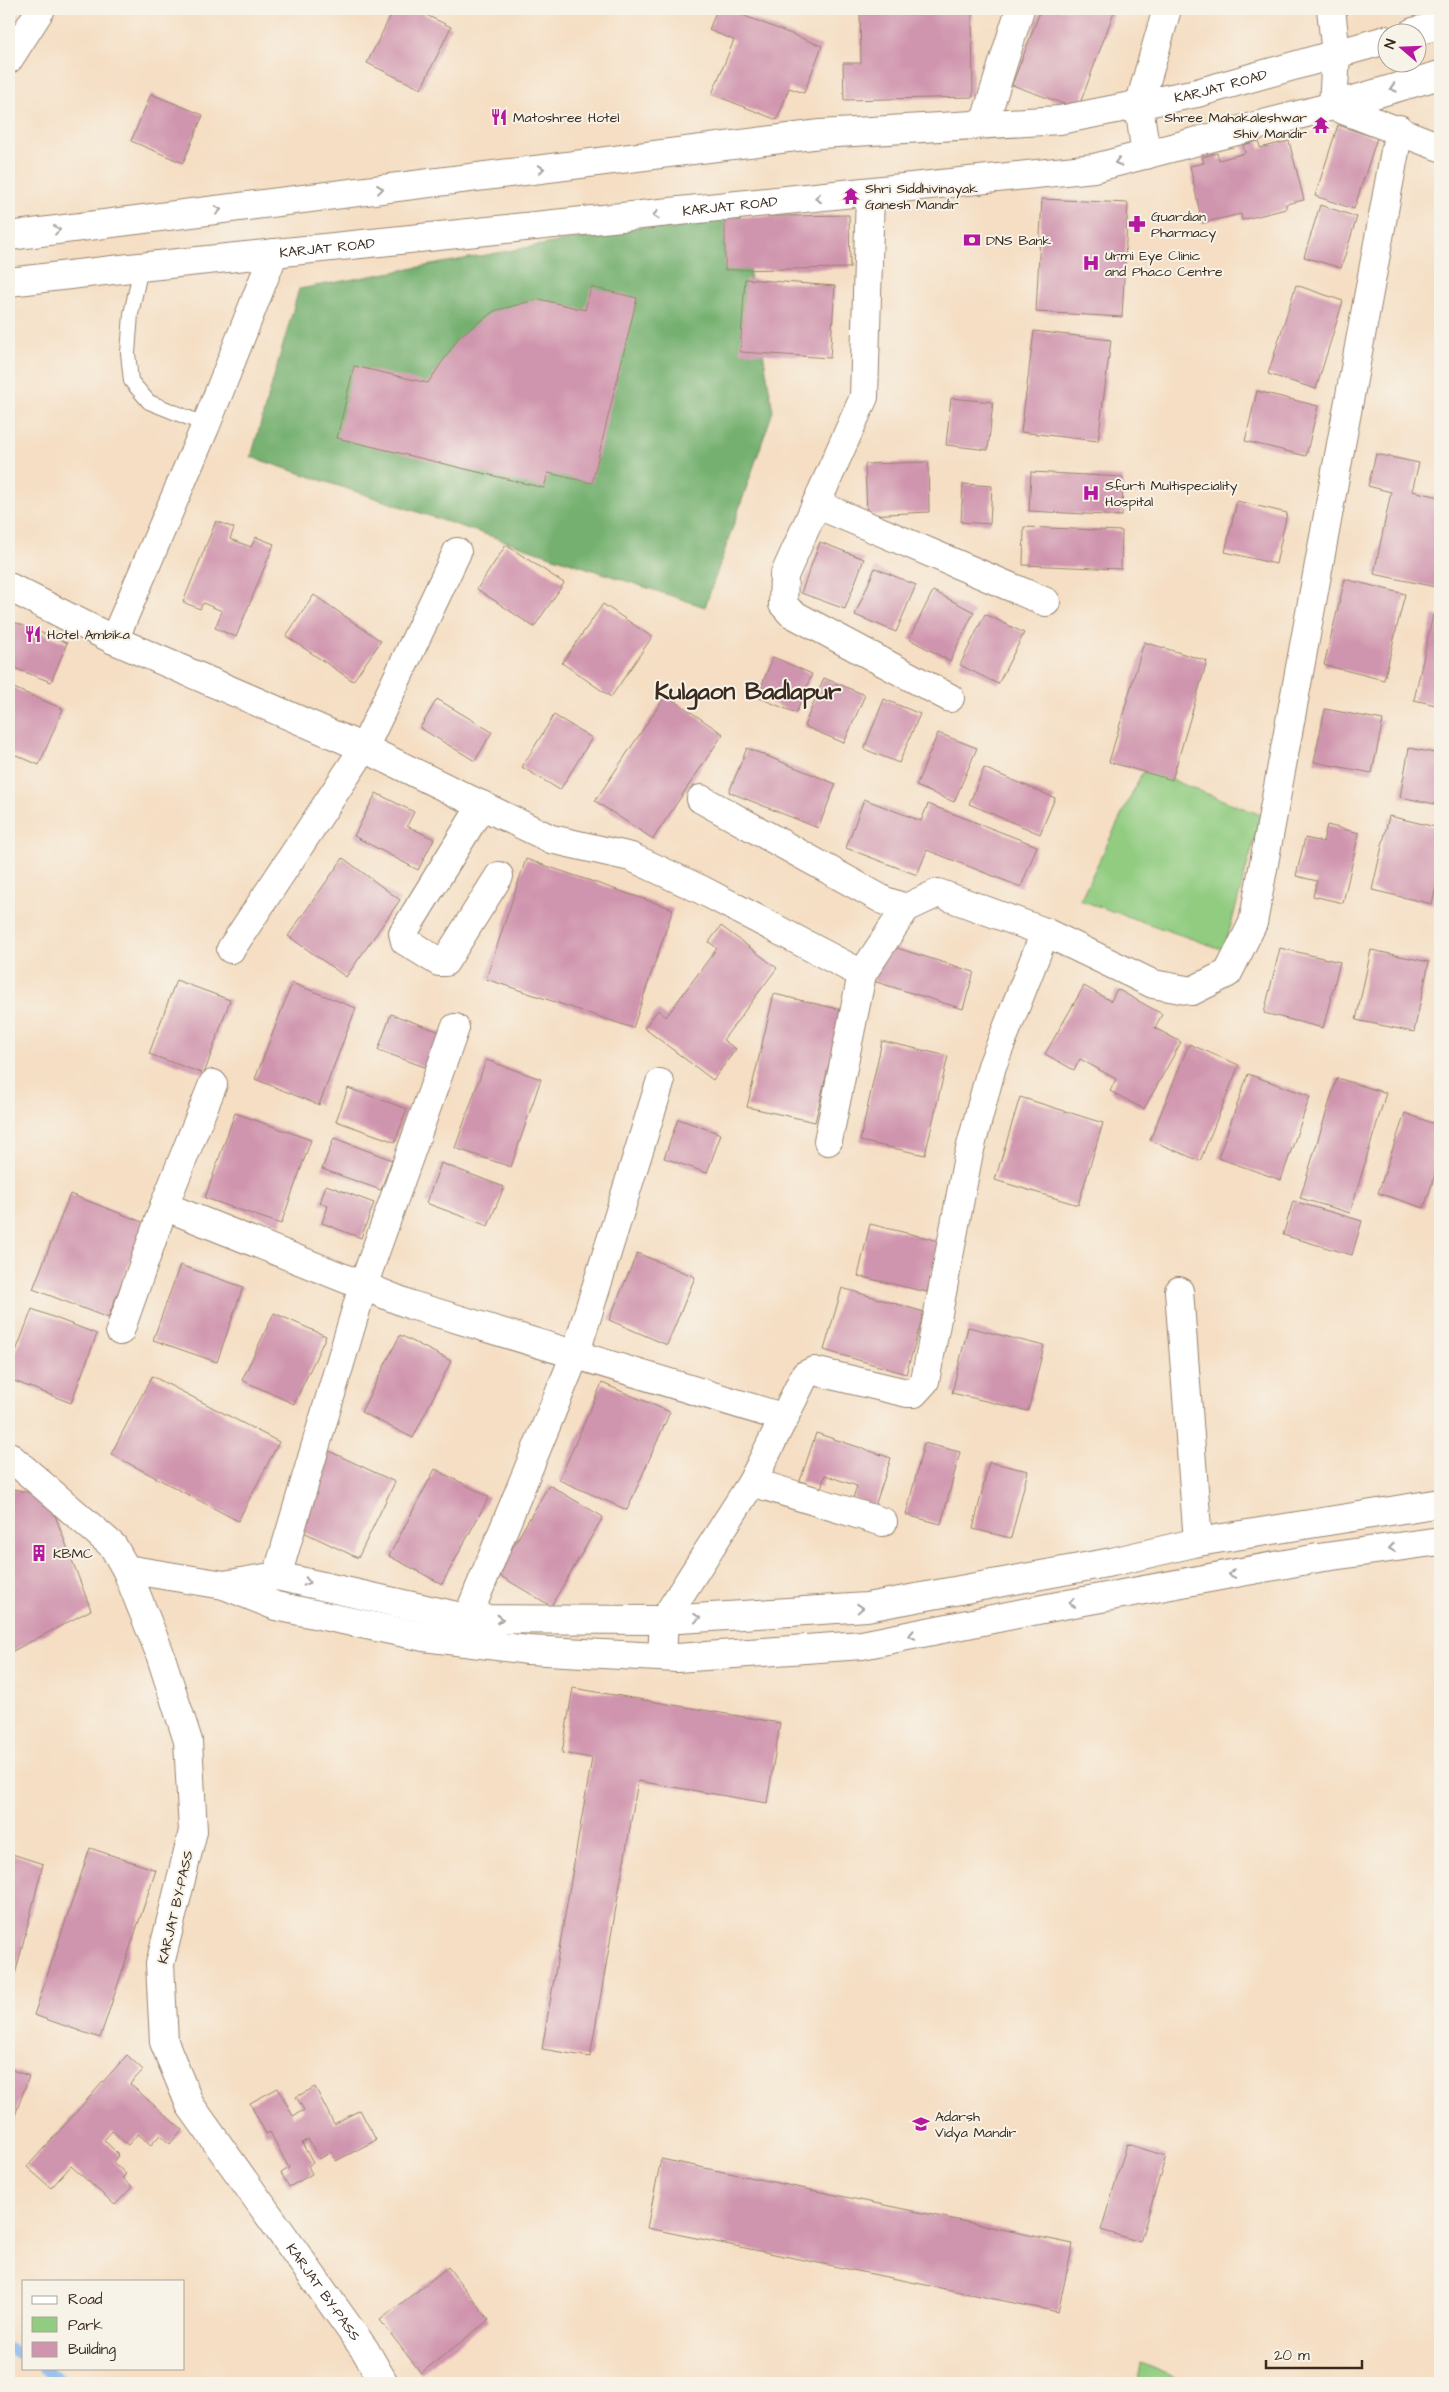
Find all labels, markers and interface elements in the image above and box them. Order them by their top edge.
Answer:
north arrow [1376,22,1426,72]
text: N [1380,36,1402,52]
street label: KARJAT ROAD [1172,65,1270,108]
one-way arrow [1390,83,1398,93]
restaurant icon: Matoshree Hotel [489,107,509,127]
place label: Matoshree Hotel [513,108,619,128]
place label: Shree Mahakaleshwar Shiv Mandir [1164,108,1307,144]
temple icon: Shree Mahakaleshwar Shiv Mandir [1311,115,1331,135]
one-way arrow [1114,156,1123,167]
one-way arrow [537,164,545,175]
place label: Shri Siddhivinayak Ganesh Mandir [865,179,978,215]
one-way arrow [376,184,384,195]
temple icon: Shri Siddhivinayak Ganesh Mandir [841,186,861,206]
street label: KARJAT ROAD [682,192,779,222]
one-way arrow [814,192,822,203]
one-way arrow [214,205,223,215]
place label: Guardian Pharmacy [1151,207,1217,243]
one-way arrow [652,209,660,220]
pharmacy icon: Guardian Pharmacy [1127,214,1147,234]
one-way arrow [53,225,61,236]
bank icon: DNS Bank [962,230,982,250]
place label: DNS Bank [986,231,1052,251]
street label: KARJAT ROAD [279,234,376,263]
place label: Urmi Eye Clinic and Phaco Centre [1105,246,1223,282]
hospital icon: Urmi Eye Clinic and Phaco Centre [1081,253,1101,273]
place label: Sfurti Multispeciality Hospital [1105,476,1238,512]
hospital icon: Sfurti Multispeciality Hospital [1081,483,1101,503]
restaurant icon: Hotel Ambika [23,624,43,644]
place label: Hotel Ambika [47,625,130,645]
district label: Kulgaon Badlapur [655,675,842,710]
one-way arrow [1388,1542,1396,1553]
building icon: KBMC [29,1543,49,1563]
place label: KBMC [53,1544,93,1564]
one-way arrow [1227,1569,1236,1579]
one-way arrow [302,1576,311,1587]
one-way arrow [1067,1597,1076,1608]
one-way arrow [856,1602,864,1613]
one-way arrow [694,1613,702,1624]
one-way arrow [496,1614,504,1624]
one-way arrow [908,1629,917,1640]
street label: KARJAT BY-PASS [153,1849,199,1966]
place label: Adarsh Vidya Mandir [935,2107,1016,2143]
school or university icon: Adarsh Vidya Mandir [911,2114,931,2134]
street label: KARJAT BY-PASS [281,2240,364,2345]
legend [22,2280,185,2370]
text: Road [68,2289,103,2310]
text: Park [68,2315,103,2336]
scale bar [1266,2337,1363,2369]
text: Building [68,2339,116,2361]
text: 20 m [1274,2345,1310,2366]

